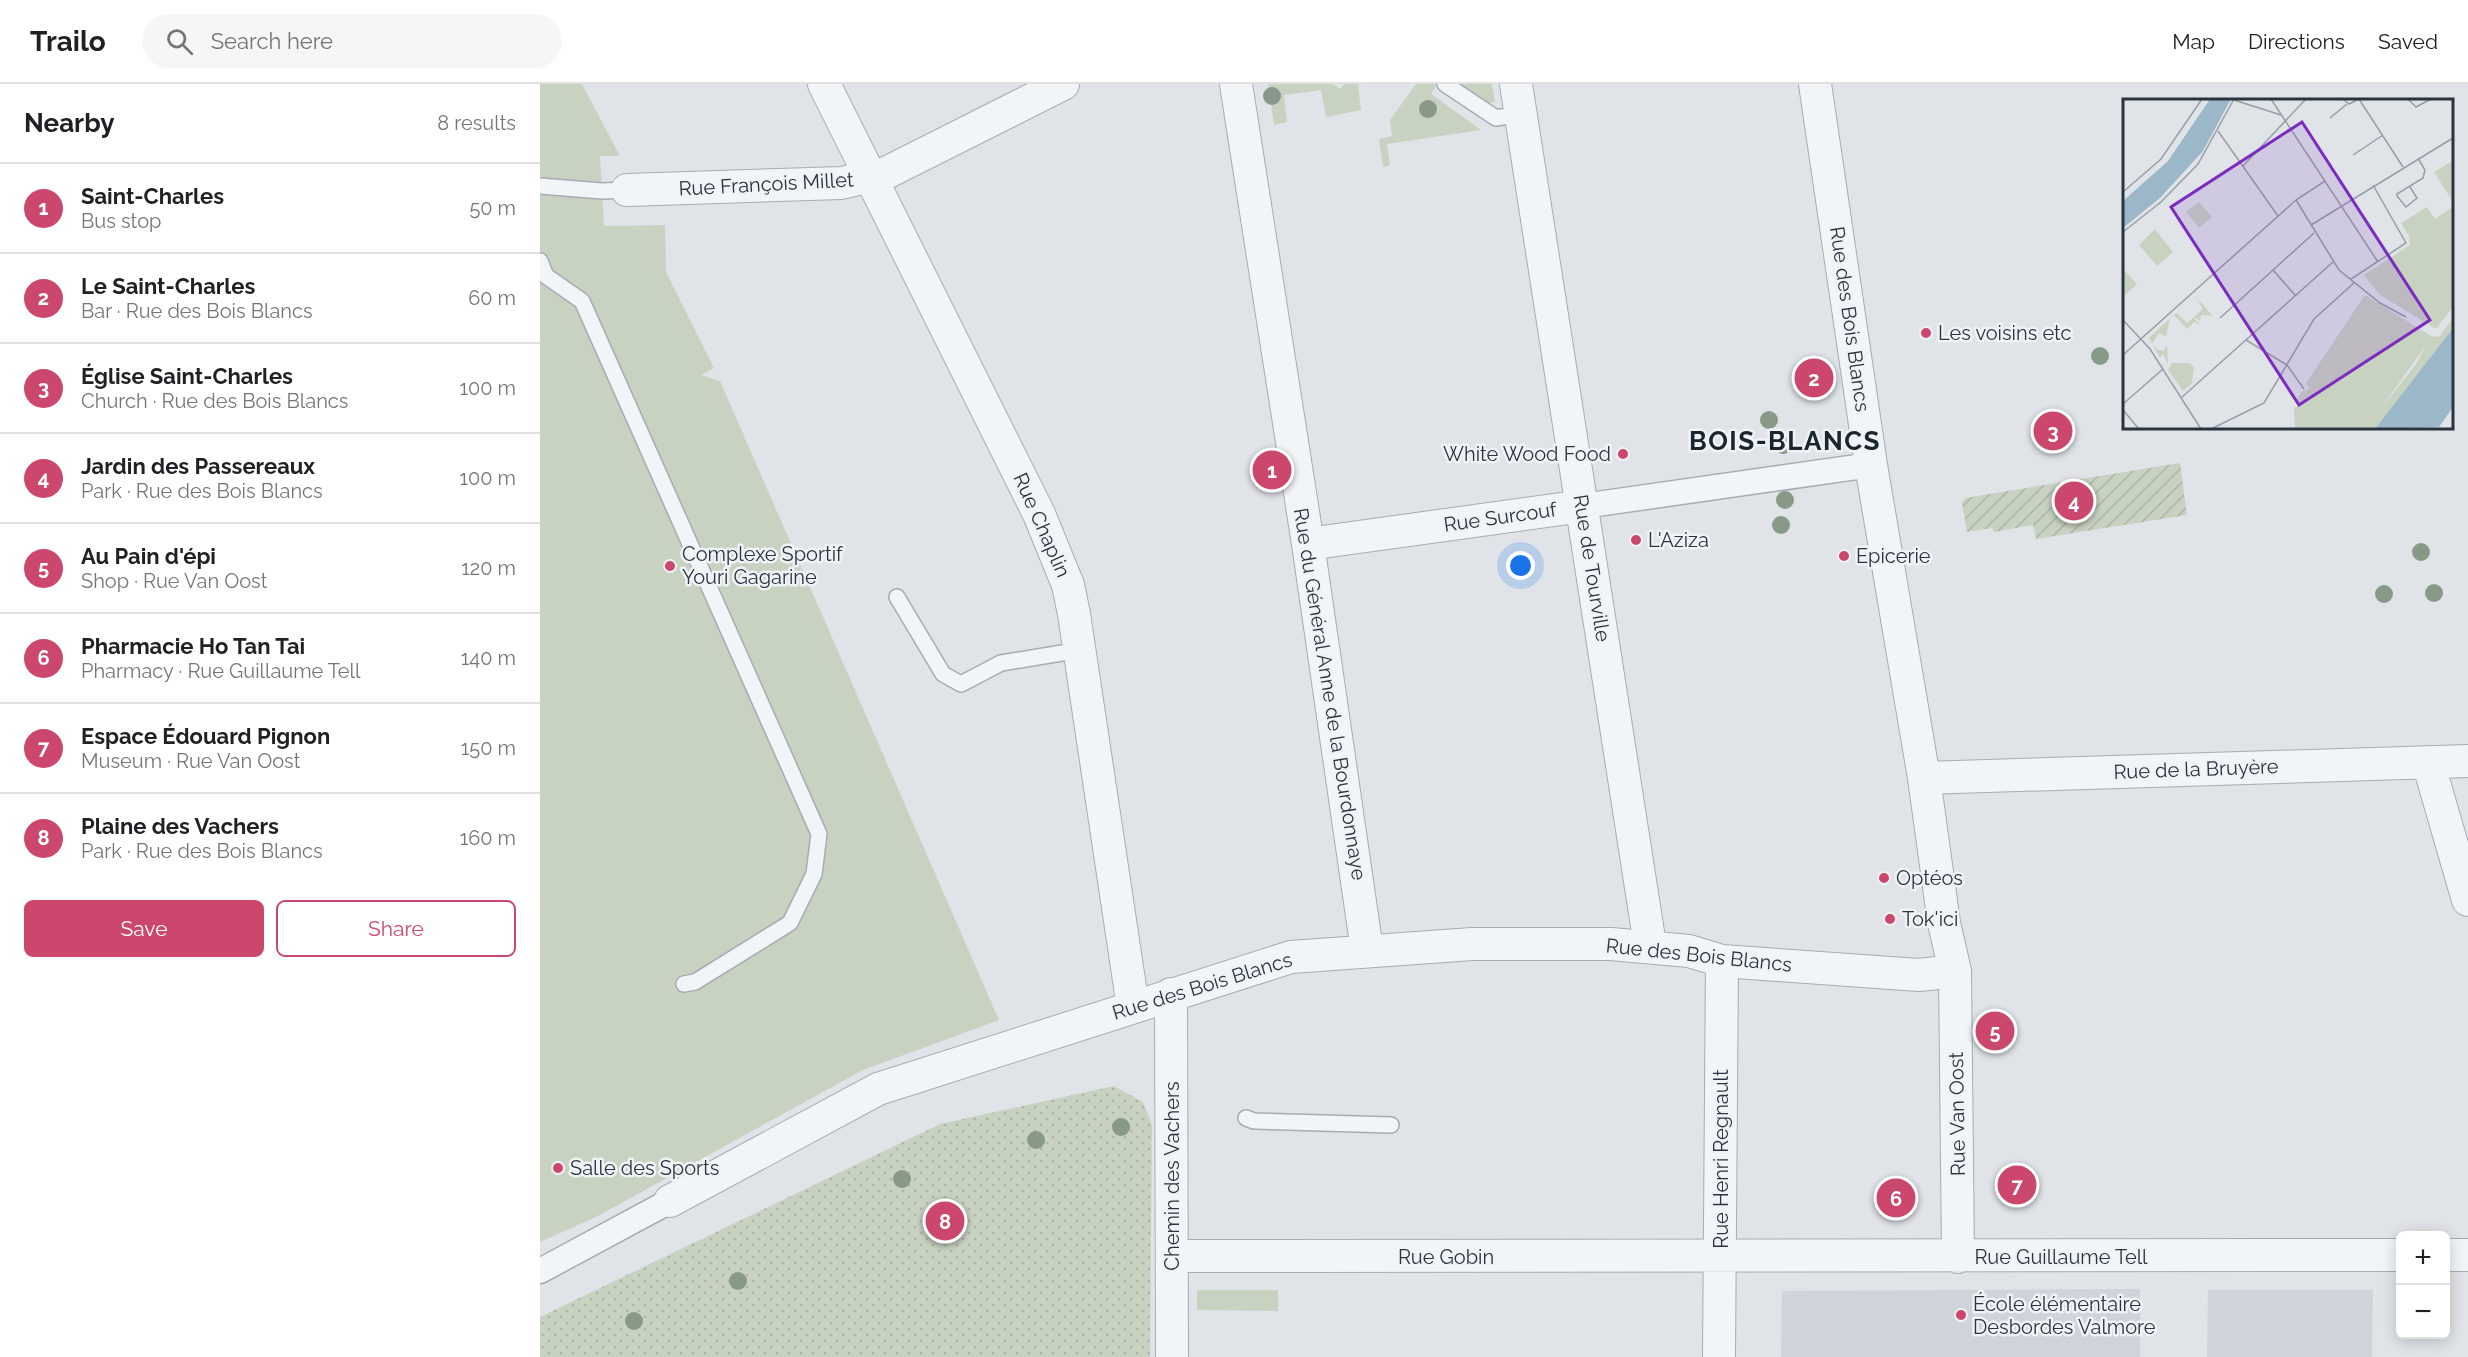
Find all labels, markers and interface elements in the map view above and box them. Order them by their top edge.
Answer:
search box [142,14,562,68]
text: Trailo [30,25,106,58]
icon: search [163,25,196,58]
text: Search here [211,28,333,54]
text: Map [2172,29,2215,54]
text: Directions [2248,29,2345,54]
text: Saved [2378,29,2438,54]
inset map [2123,99,2453,429]
text: Nearby [24,108,114,138]
text: 8 results [437,111,516,135]
street label: Rue François Millet [678,167,854,201]
text: Saint-Charles [81,183,224,209]
text: 1 [39,196,48,220]
text: 50 m [469,196,516,220]
text: Bus stop [81,209,161,233]
street label: Rue des Bois Blancs [1825,225,1875,413]
text: Le Saint-Charles [81,273,255,299]
text: 2 [38,286,49,310]
text: 60 m [468,286,516,310]
text: Bar · Rue des Bois Blancs [81,299,313,323]
place label: Les voisins etc [1938,321,2072,345]
marker: Les voisins etc [1919,326,1933,340]
pin: 2 [1794,356,1834,400]
text: Église Saint-Charles [81,363,293,389]
text: 3 [38,376,49,400]
text: 100 m [459,376,516,400]
text: Church · Rue des Bois Blancs [81,389,348,413]
pin: 3 [2034,408,2072,454]
district label: BOIS-BLANCS [1689,426,1881,456]
place label: White Wood Food [1443,442,1611,466]
marker: White Wood Food [1616,447,1630,461]
pin: 1 [1252,448,1292,492]
text: Jardin des Passereaux [81,453,315,479]
text: 4 [38,466,49,490]
text: 100 m [459,466,516,490]
street label: Rue Chaplin [1008,469,1076,581]
pin: 4 [2054,478,2093,524]
text: Park · Rue des Bois Blancs [81,479,323,503]
street label: Rue de Tourville [1569,493,1616,644]
street label: Rue Surcouf [1442,497,1559,537]
street label: Rue du Général Anne de la Bourdonnaye [1289,506,1371,882]
place label: L'Aziza [1648,528,1709,552]
marker: L'Aziza [1629,533,1643,547]
place label: Complexe Sportif Youri Gagarine [682,542,844,589]
text: Au Pain d'épi [81,543,216,569]
place label: Epicerie [1856,544,1931,568]
marker: Epicerie [1837,549,1851,563]
your location [1506,551,1535,580]
text: 5 [38,556,49,580]
text: 120 m [461,556,516,580]
marker: Complexe Sportif Youri Gagarine [663,559,677,573]
text: Shop · Rue Van Oost [81,569,267,593]
text: Pharmacie Ho Tan Tai [81,633,305,659]
text: 6 [37,646,50,670]
text: 140 m [461,646,516,670]
text: Pharmacy · Rue Guillaume Tell [81,659,360,683]
text: Espace Édouard Pignon [81,723,330,749]
text: 7 [38,736,49,760]
text: 150 m [461,736,516,760]
text: Museum · Rue Van Oost [81,749,300,773]
street label: Rue de la Bruyère [2113,754,2279,784]
text: Plaine des Vachers [81,813,279,839]
text: 8 [37,826,50,850]
text: 160 m [460,826,516,850]
text: Park · Rue des Bois Blancs [81,839,323,863]
place label: Optéos [1896,866,1963,890]
marker: Optéos [1877,871,1891,885]
button: Save [24,900,264,957]
button: Share [276,900,516,957]
place label: Tok'ici [1902,907,1958,931]
marker: Tok'ici [1883,912,1897,926]
street label: Rue des Bois Blancs [1605,933,1793,977]
street label: Rue des Bois Blancs [1109,947,1295,1025]
pin: 5 [1976,1008,2014,1054]
street label: Rue Van Oost [1944,1051,1970,1176]
street label: Rue Henri Regnault [1709,1069,1733,1249]
street label: Chemin des Vachers [1160,1081,1184,1271]
place label: Salle des Sports [570,1156,719,1180]
marker: Salle des Sports [551,1161,565,1175]
pin: 7 [1998,1162,2036,1208]
pin: 6 [1876,1176,1916,1220]
pin: 8 [926,1198,964,1244]
map controls [2396,1231,2450,1339]
button: + [2396,1231,2450,1285]
street label: Rue Gobin [1398,1245,1494,1269]
street label: Rue Guillaume Tell [1974,1245,2148,1269]
button: − [2396,1285,2450,1339]
place label: École élémentaire Desbordes Valmore [1973,1292,2156,1339]
marker: École élémentaire Desbordes Valmore [1954,1308,1968,1322]

